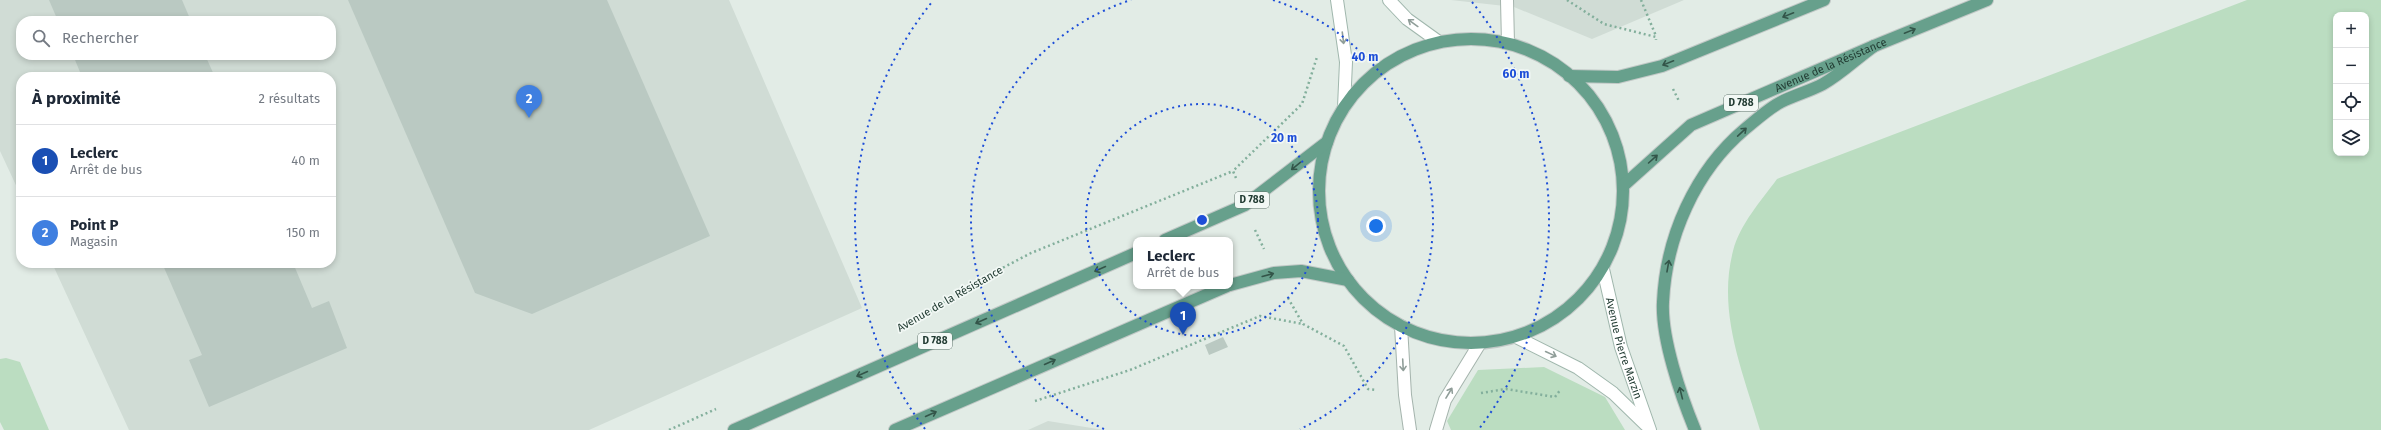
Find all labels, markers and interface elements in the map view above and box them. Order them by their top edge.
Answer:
one-way arrow [1783,11,1795,19]
map controls [2333,12,2369,156]
button: + [2333,12,2369,48]
search box [16,16,336,60]
one-way arrow [1407,19,1418,27]
icon: search [30,27,52,49]
one-way arrow [1903,27,1915,35]
text: Rechercher [62,29,138,47]
one-way arrow [1339,32,1347,45]
street label: Avenue de la Résistance [1773,35,1888,95]
button: − [2333,48,2369,84]
text: 40 m [1352,50,1378,64]
one-way arrow [1662,60,1674,68]
text: 60 m [1503,67,1529,81]
button: locate [2333,84,2369,120]
pin: 2 [516,85,542,118]
text: À proximité [32,88,121,109]
text: 2 résultats [259,91,320,106]
road number: D 788 [1724,95,1758,111]
button: layers [2333,120,2369,156]
one-way arrow [1737,127,1747,137]
text: 20 m [1271,131,1297,145]
text: Leclerc [70,144,118,162]
text: 1 [42,153,48,168]
text: 40 m [291,153,320,168]
one-way arrow [1648,154,1658,164]
text: Arrêt de bus [70,162,142,177]
one-way arrow [1291,162,1302,171]
road number: D 788 [1235,192,1269,208]
centre of rings [1195,213,1209,227]
text: Point P [70,216,119,234]
your location [1366,216,1386,236]
text: 2 [42,225,48,240]
text: 150 m [286,225,320,240]
text: Magasin [70,234,118,249]
popup [1133,237,1233,289]
text: Leclerc [1147,247,1195,265]
one-way arrow [1665,260,1673,273]
street label: Avenue de la Résistance [895,263,1005,335]
text: Arrêt de bus [1147,265,1219,280]
one-way arrow [1095,266,1107,273]
one-way arrow [1261,270,1274,278]
street label: Avenue Pierre Marzin [1603,296,1645,401]
pin: 1 [1170,302,1196,335]
one-way arrow [976,318,988,325]
road number: D 788 [918,333,952,349]
one-way arrow [1545,351,1557,358]
one-way arrow [1044,358,1056,365]
one-way arrow [1399,358,1407,371]
one-way arrow [857,370,869,378]
one-way arrow [1445,387,1453,399]
one-way arrow [1677,387,1685,400]
one-way arrow [925,410,937,418]

